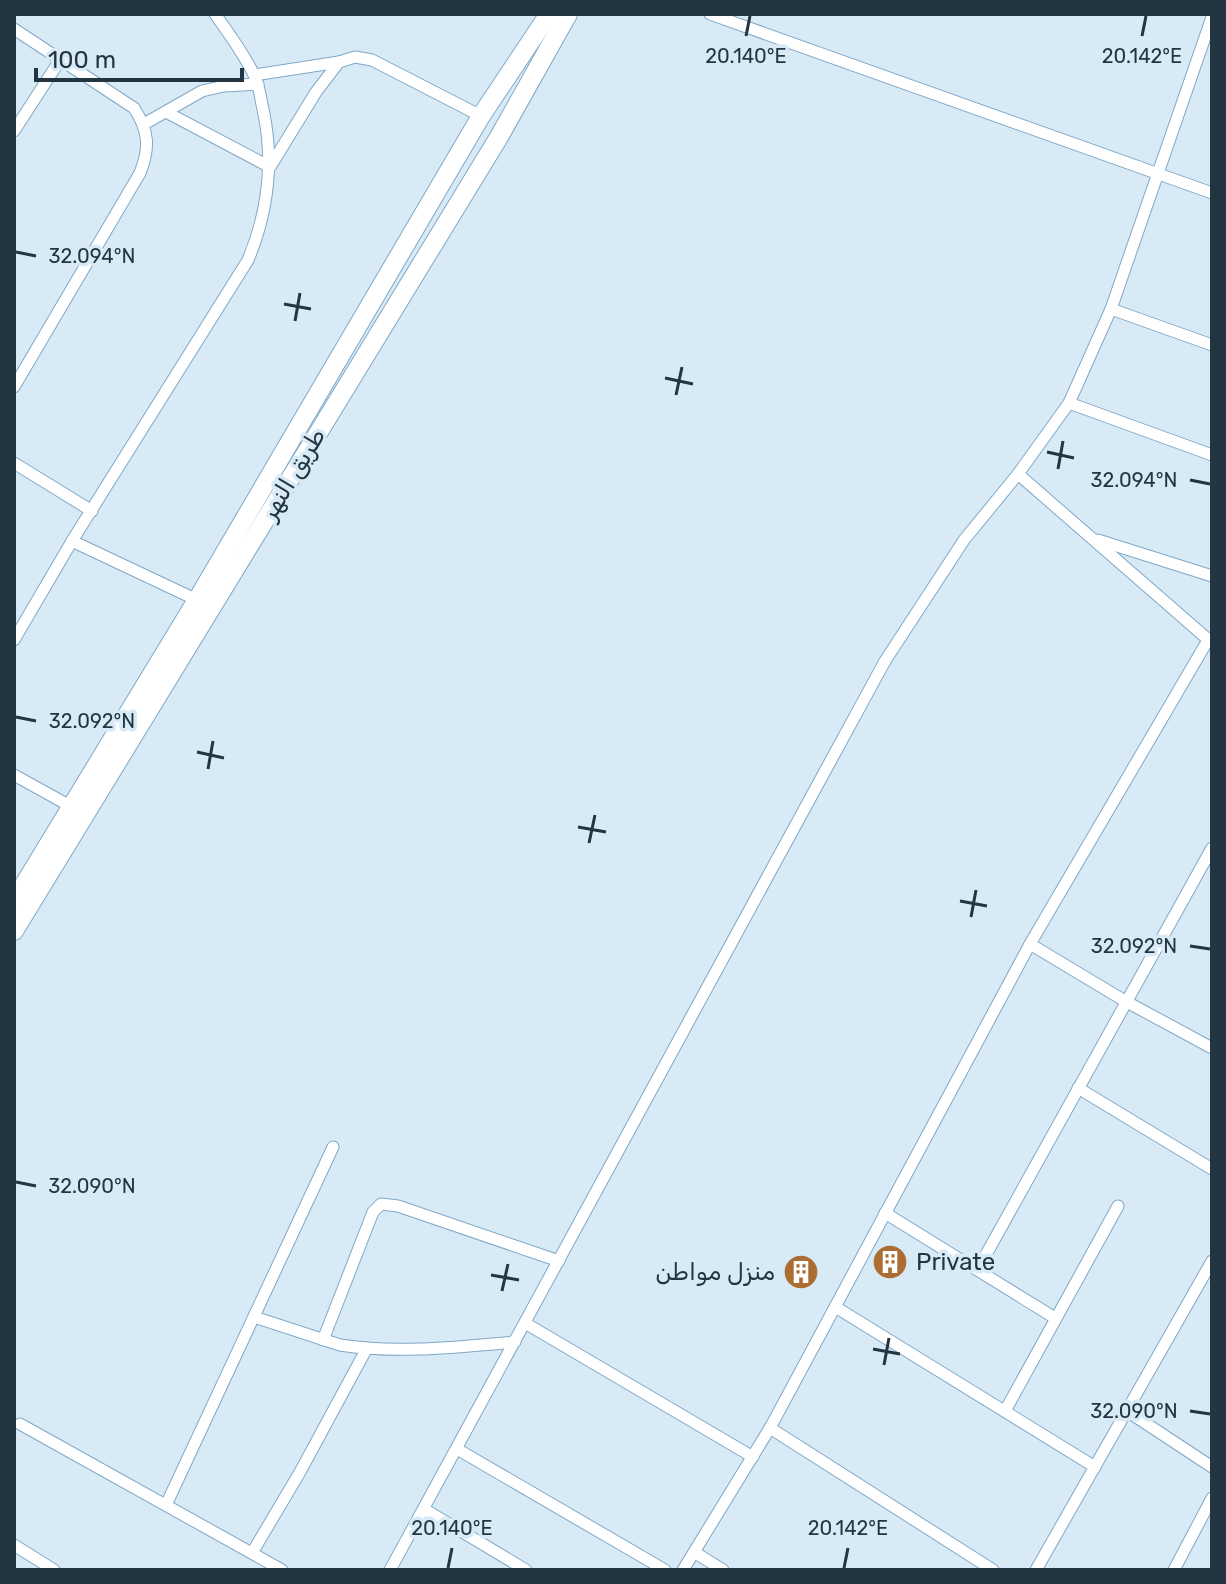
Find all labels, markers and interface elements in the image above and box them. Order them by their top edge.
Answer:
scale bar [36,32,242,82]
text: 20.140°E [705,44,787,68]
text: 20.142°E [1102,44,1182,68]
text: 100 m [48,46,116,74]
text: 32.094°N [49,244,135,268]
street label: طريق النهر [254,423,331,526]
text: 32.094°N [1091,468,1177,492]
text: 32.092°N [49,709,135,733]
text: 32.092°N [1091,934,1177,958]
text: 32.090°N [48,1174,136,1198]
building icon: Private [871,1243,909,1281]
place label: Private [916,1248,995,1276]
building icon: منزل مواطن [782,1253,820,1291]
place label: منزل مواطن [655,1258,775,1286]
text: 32.090°N [1090,1399,1178,1423]
text: 20.140°E [411,1516,493,1540]
text: 20.142°E [808,1516,888,1540]

